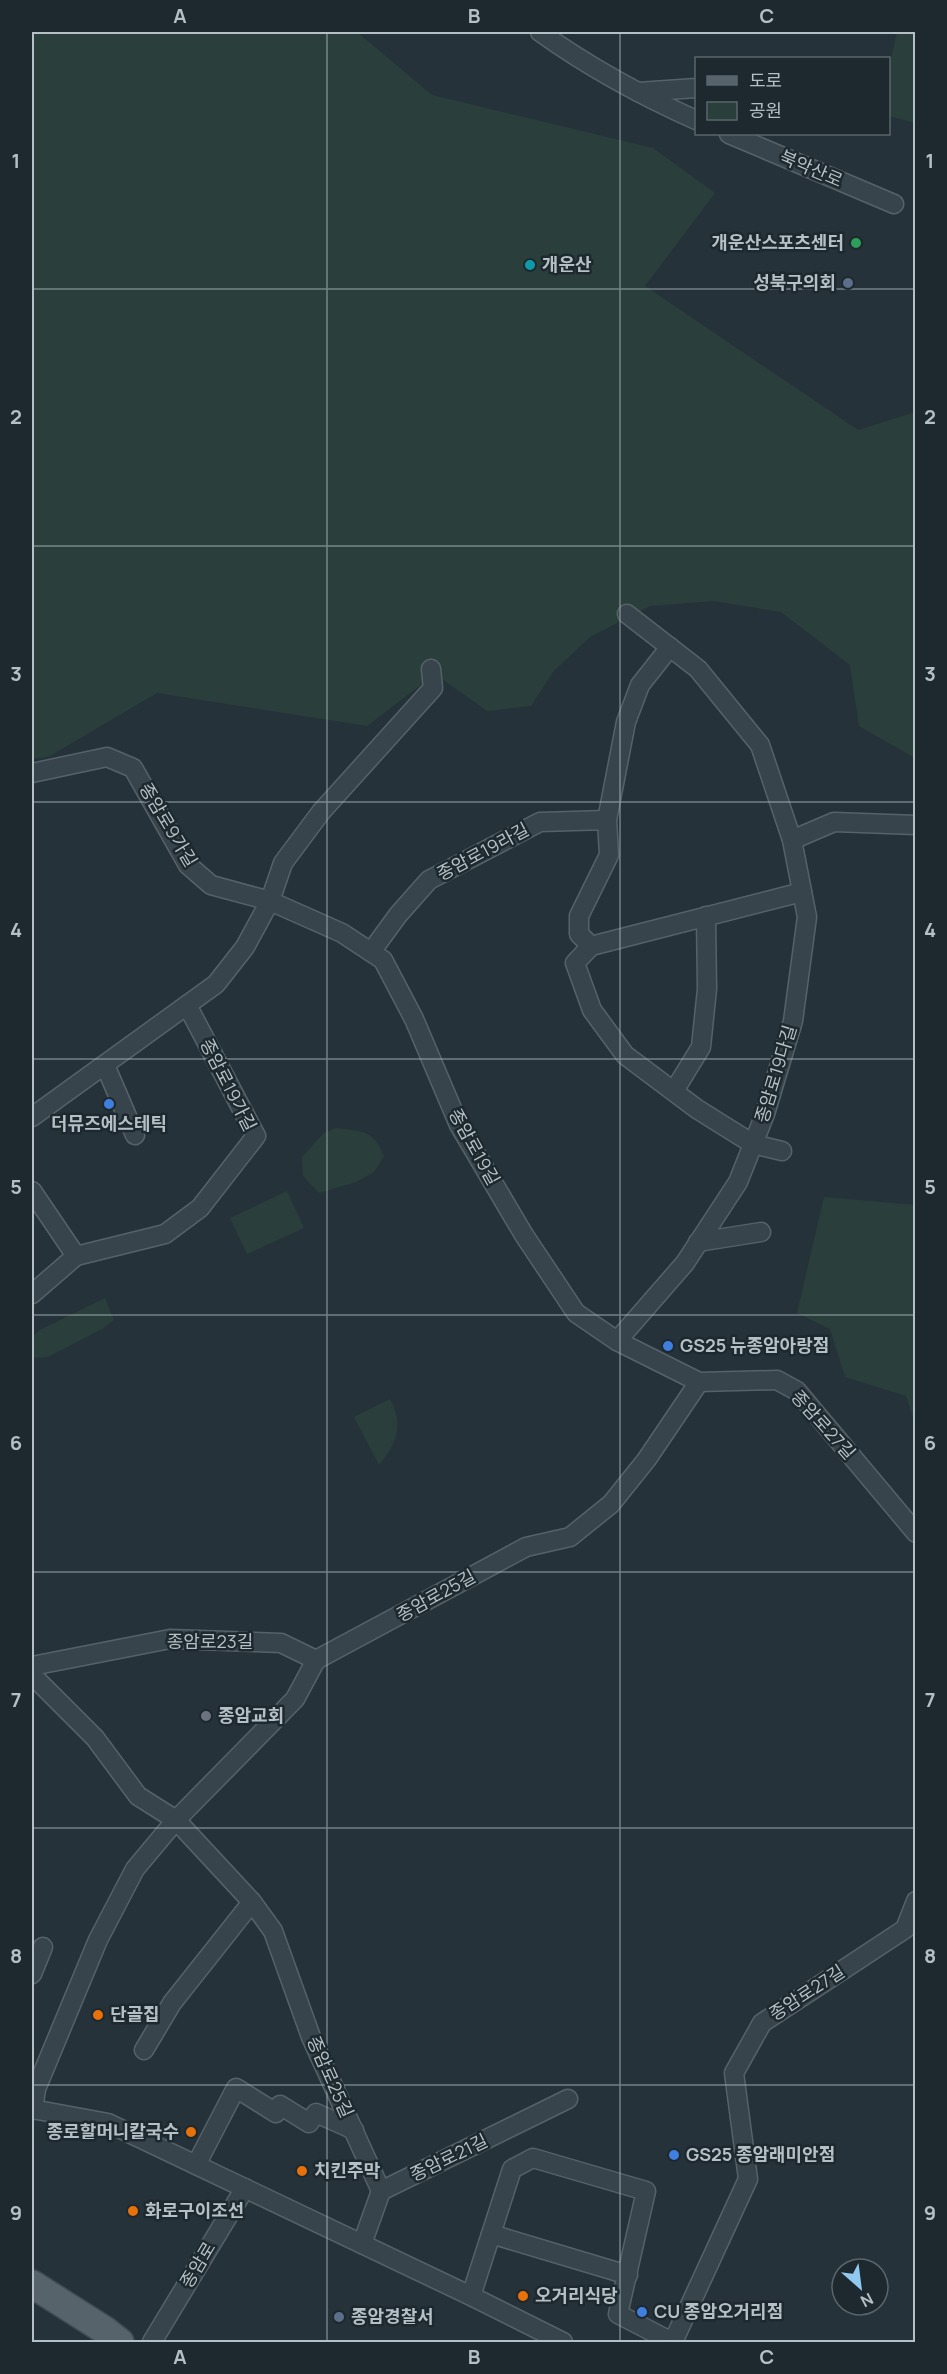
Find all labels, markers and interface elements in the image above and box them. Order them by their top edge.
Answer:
text: A [173,2,187,29]
text: B [468,2,481,29]
text: C [760,2,774,29]
legend [695,57,890,135]
text: 도로 [749,68,782,92]
text: 공원 [749,98,782,122]
street label: 북악산로 [776,144,847,192]
text: 1 [12,147,20,174]
text: 1 [926,147,934,174]
place label: 개운산스포츠센터 [712,230,844,254]
marker: 개운산스포츠센터 [849,236,863,250]
place label: 개운산 [542,252,592,276]
marker: 개운산 [523,258,537,272]
place label: 성북구의회 [753,270,836,294]
marker: 성북구의회 [841,276,855,290]
text: 2 [10,403,22,430]
text: 2 [924,403,936,430]
text: 3 [10,660,22,687]
text: 3 [924,660,936,687]
street label: 종암로9가길 [134,778,203,871]
street label: 종암로19라길 [432,817,533,885]
text: 4 [10,916,22,943]
text: 4 [924,916,936,943]
street label: 종암로19다길 [749,1022,801,1126]
street label: 종암로19가길 [195,1034,263,1135]
marker: 더뮤즈에스테틱 [102,1097,116,1111]
street label: 종암로19길 [444,1104,506,1189]
place label: 더뮤즈에스테틱 [51,1111,167,1135]
text: 5 [10,1173,22,1200]
text: 5 [924,1173,936,1200]
place label: GS25 뉴종암아랑점 [680,1333,829,1357]
marker: GS25 뉴종암아랑점 [661,1339,675,1353]
street label: 종암로27길 [786,1385,861,1464]
text: 6 [10,1429,22,1456]
text: 6 [924,1429,936,1456]
street label: 종암로25길 [392,1564,479,1627]
street label: 종암로23길 [167,1629,253,1653]
text: 7 [11,1686,21,1713]
text: 7 [925,1686,935,1713]
place label: 종암교회 [218,1703,284,1727]
marker: 종암교회 [199,1709,213,1723]
text: 8 [10,1942,22,1969]
text: 8 [924,1942,936,1969]
street label: 종암로27길 [764,1959,849,2026]
place label: 단골집 [110,2002,160,2026]
marker: 단골집 [91,2008,105,2022]
street label: 종암로25길 [302,2032,360,2121]
place label: 종로할머니칼국수 [47,2119,179,2143]
marker: 종로할머니칼국수 [184,2125,198,2139]
street label: 종암로21길 [406,2128,491,2186]
place label: GS25 종암래미안점 [686,2142,835,2166]
marker: GS25 종암래미안점 [667,2148,681,2162]
place label: 치킨주막 [314,2158,381,2182]
marker: 치킨주막 [295,2164,309,2178]
place label: 화로구이조선 [145,2198,244,2222]
text: 9 [10,2199,22,2226]
text: 9 [924,2199,936,2226]
marker: 화로구이조선 [126,2204,140,2218]
street label: 종암로 [174,2237,220,2292]
north arrow [830,2257,890,2317]
place label: 오거리식당 [535,2283,618,2307]
text: N [857,2288,877,2313]
marker: 오거리식당 [516,2289,530,2303]
place label: CU 종암오거리점 [654,2299,783,2323]
place label: 종암경찰서 [351,2304,434,2328]
marker: CU 종암오거리점 [635,2305,649,2319]
marker: 종암경찰서 [332,2310,346,2324]
text: A [173,2343,187,2370]
text: B [468,2343,481,2370]
text: C [760,2343,774,2370]

